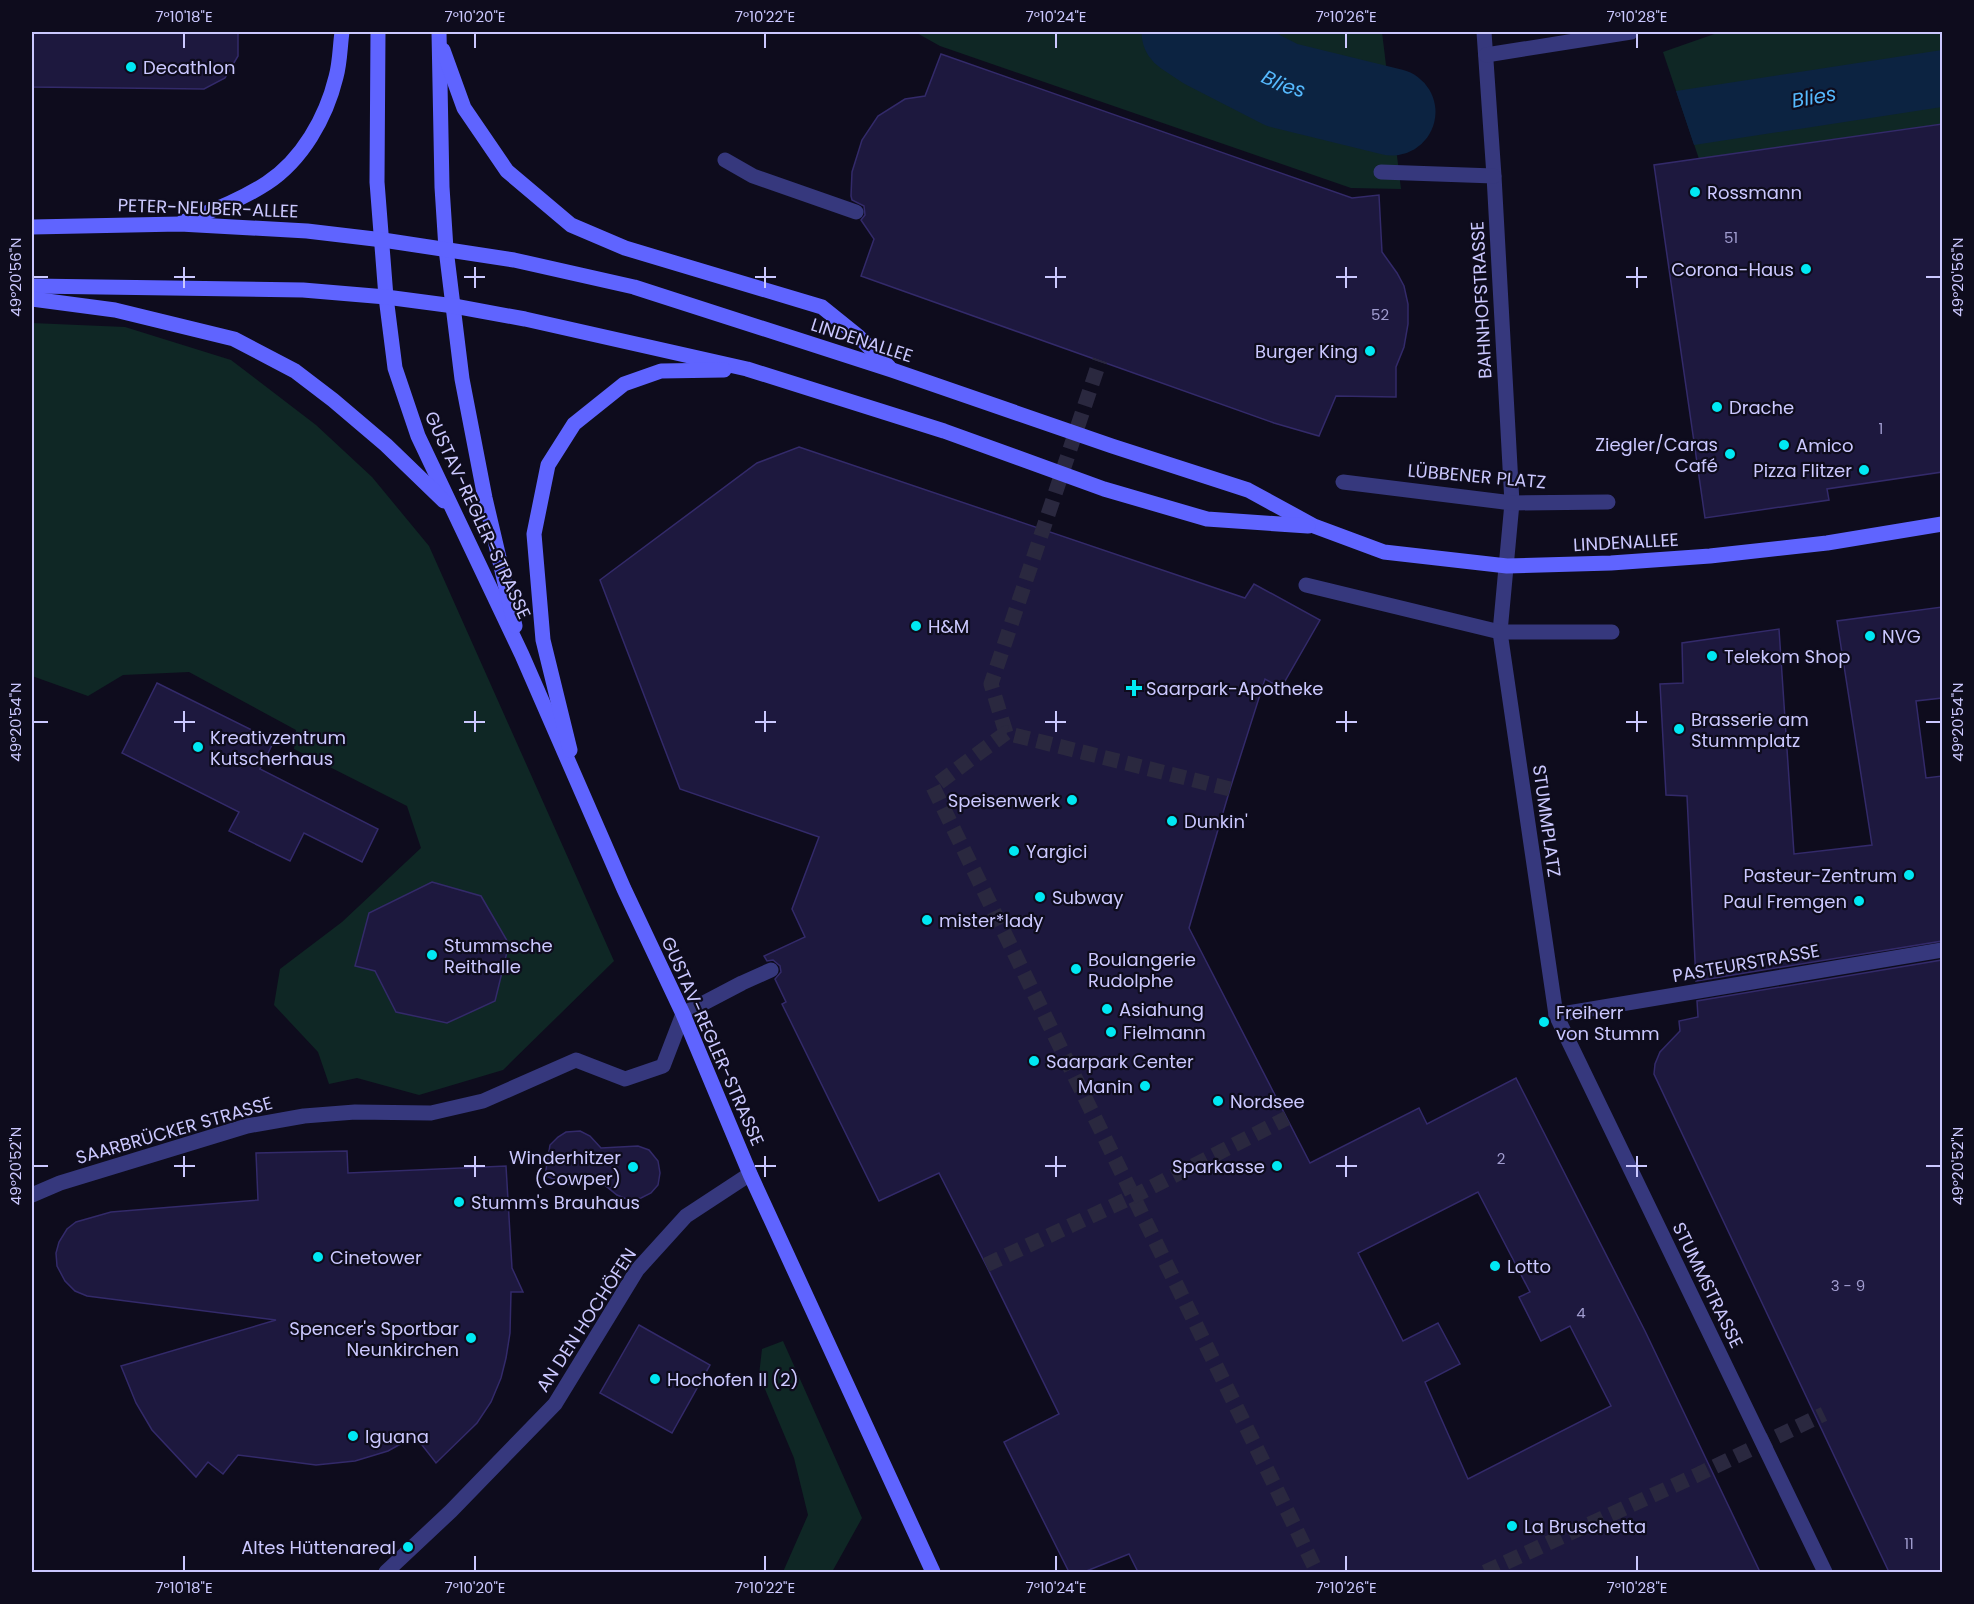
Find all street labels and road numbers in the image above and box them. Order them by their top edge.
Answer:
street label: PETER-NEUBER-ALLEE [117,192,299,224]
street label: BAHNHOFSTRASSE [1464,221,1498,379]
street label: LINDENALLEE [808,312,916,368]
street label: GUSTAV-REGLER-STRASSE [419,407,537,623]
street label: LÜBBENER PLATZ [1407,458,1547,494]
street label: LINDENALLEE [1573,527,1679,557]
street label: STUMMPLATZ [1527,763,1567,879]
street label: GUSTAV-REGLER-STRASSE [656,932,770,1150]
street label: PASTEURSTRASSE [1670,938,1822,988]
street label: SAARBRÜCKER STRASSE [73,1090,275,1170]
street label: STUMMSTRASSE [1667,1218,1749,1352]
street label: AN DEN HOCHÖFEN [530,1243,642,1397]

